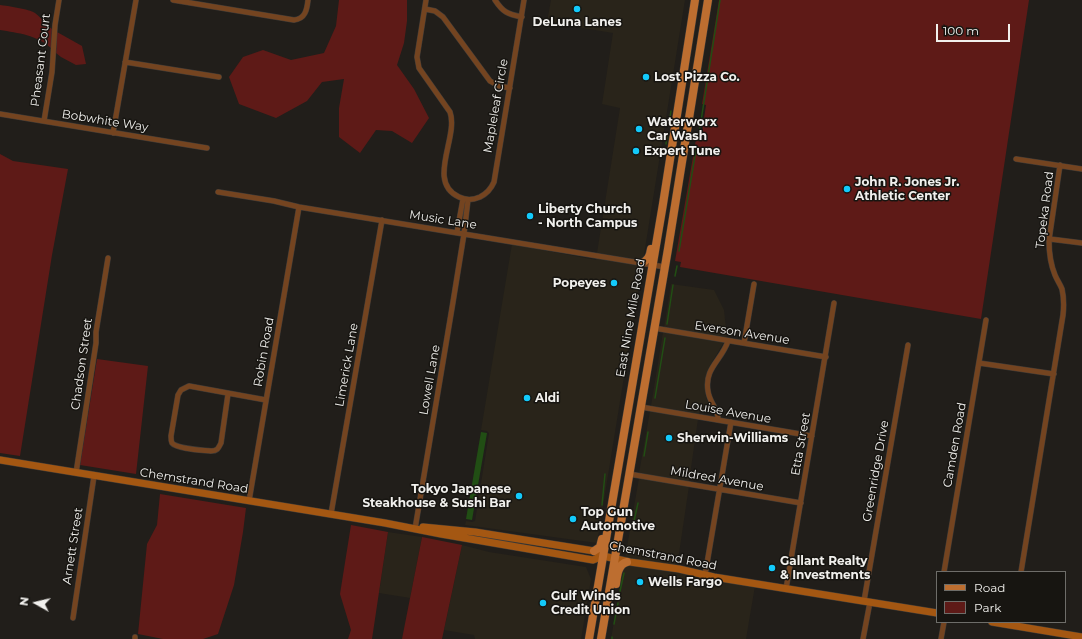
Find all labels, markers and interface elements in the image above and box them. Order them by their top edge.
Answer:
marker: DeLuna Lanes [572,4,582,14]
street label: Pheasant Court [28,13,54,107]
place label: DeLuna Lanes [532,15,622,29]
scale bar [938,16,1012,42]
text: 100 m [943,23,979,38]
street label: Mapleleaf Circle [481,58,511,154]
place label: Lost Pizza Co. [654,70,740,84]
marker: Lost Pizza Co. [641,72,651,82]
street label: Bobwhite Way [61,107,149,135]
place label: Waterworx Car Wash [647,115,717,143]
marker: Waterworx Car Wash [634,124,644,134]
place label: Expert Tune [644,144,720,158]
marker: Expert Tune [631,146,641,156]
street label: Topeka Road [1033,171,1057,249]
place label: John R. Jones Jr. Athletic Center [855,175,959,203]
marker: John R. Jones Jr. Athletic Center [842,184,852,194]
place label: Liberty Church - North Campus [538,202,637,230]
street label: Music Lane [408,208,478,232]
marker: Liberty Church - North Campus [525,211,535,221]
street label: East Nine Mile Road [613,258,649,378]
place label: Popeyes [553,276,606,290]
marker: Popeyes [609,278,619,288]
street label: Robin Road [251,316,277,388]
street label: Chadson Street [68,317,96,411]
street label: Everson Avenue [693,318,791,348]
street label: Limerick Lane [333,322,361,408]
street label: Lowell Lane [417,344,443,416]
place label: Aldi [535,391,560,405]
marker: Aldi [522,393,532,403]
street label: Louise Avenue [684,397,772,427]
street label: Camden Road [940,401,970,489]
street label: Etta Street [788,411,814,477]
street label: Greenridge Drive [860,419,892,523]
place label: Sherwin-Williams [677,431,788,445]
marker: Sherwin-Williams [664,433,674,443]
street label: Mildred Avenue [669,464,765,494]
street label: Chemstrand Road [139,465,249,497]
place label: Tokyo Japanese Steakhouse & Sushi Bar [362,482,511,510]
marker: Tokyo Japanese Steakhouse & Sushi Bar [514,491,524,501]
place label: Top Gun Automotive [581,505,655,533]
street label: Arnett Street [60,507,86,585]
marker: Top Gun Automotive [568,514,578,524]
street label: Chemstrand Road [608,538,718,574]
place label: Gallant Realty & Investments [780,554,870,582]
marker: Gallant Realty & Investments [767,563,777,573]
legend [936,571,1066,623]
place label: Wells Fargo [648,575,722,589]
marker: Wells Fargo [635,577,645,587]
text: Road [974,580,1005,595]
north arrow [16,583,56,623]
place label: Gulf Winds Credit Union [551,589,630,617]
text: N [17,596,32,607]
marker: Gulf Winds Credit Union [538,598,548,608]
text: Park [974,600,1001,615]

